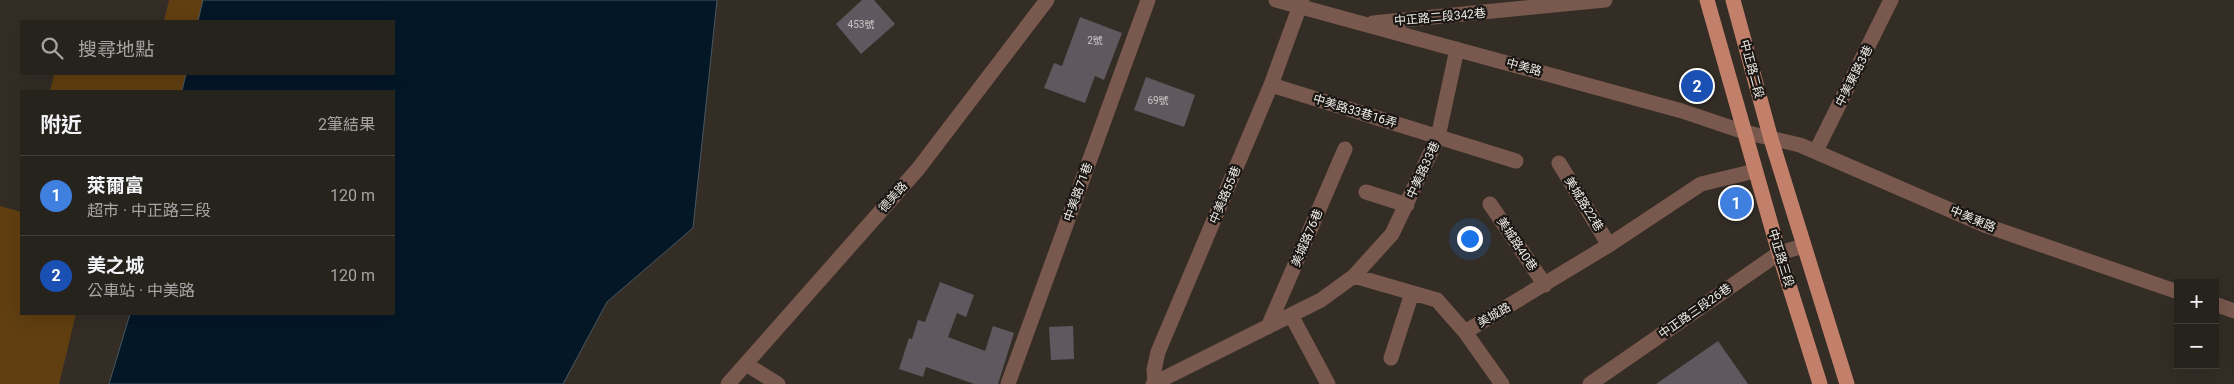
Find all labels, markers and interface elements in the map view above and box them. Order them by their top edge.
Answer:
street label: 中正路二段342巷 [1393,6,1487,28]
house number: 453號 [848,19,874,30]
search box [20,20,395,75]
icon: search [38,34,66,62]
house number: 2號 [1087,35,1103,46]
text: 搜尋地點 [78,38,154,61]
street label: 中正路二段 [1737,38,1767,100]
street label: 中美東路3巷 [1833,43,1875,109]
street label: 中美路 [1505,56,1543,78]
pin: 2 [1681,67,1713,105]
street label: 中美路33巷16弄 [1311,92,1399,130]
house number: 69號 [1147,95,1169,106]
text: 附近 [40,113,82,137]
text: 2筆結果 [318,115,375,134]
street label: 中美路33巷 [1404,139,1442,201]
street label: 中美路71巷 [1061,161,1095,223]
street label: 中美路55巷 [1207,164,1243,226]
text: 萊爾富 [87,174,144,197]
street label: 美城路22巷 [1562,174,1606,234]
street label: 德美路 [876,179,910,215]
pin: 1 [1720,184,1752,222]
text: 1 [51,186,61,205]
text: 120 m [330,186,375,205]
text: 超市 · 中正路三段 [87,201,211,220]
street label: 中美東路 [1948,203,1998,235]
street label: 美城路76巷 [1289,207,1325,269]
street label: 美城路40巷 [1494,215,1540,273]
your location [1457,226,1483,252]
street label: 中正路三段 [1766,227,1796,289]
text: 美之城 [87,254,144,277]
text: 2 [51,266,61,285]
text: 120 m [330,266,375,285]
map controls [2174,279,2219,369]
button: + [2174,279,2219,324]
text: 公車站 · 中美路 [87,281,195,300]
street label: 中正路三段26巷 [1656,281,1734,341]
street label: 美城路 [1475,300,1513,330]
button: − [2174,324,2219,369]

